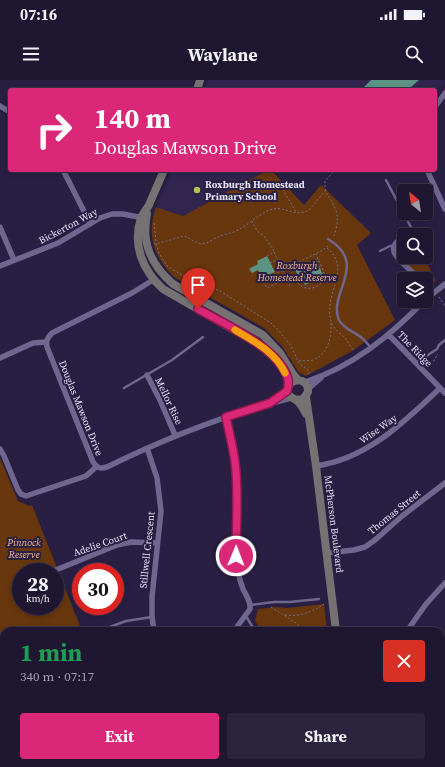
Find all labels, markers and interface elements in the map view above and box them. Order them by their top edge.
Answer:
text: 07:16 [20,4,57,25]
text: Waylane [187,42,258,67]
icon: menu [20,43,42,65]
icon: search [403,43,425,65]
text: 140 m [94,99,171,137]
icon: right [28,104,80,156]
text: Douglas Mawson Drive [94,135,277,160]
place label: Roxburgh Homestead Primary School [205,178,305,203]
north arrow [397,184,433,220]
map controls [397,184,433,308]
marker: Roxburgh Homestead Primary School [192,185,202,195]
street label: Bickerton Way [36,205,100,247]
button: search [397,228,433,264]
park label: Roxburgh Homestead Reserve [256,259,337,284]
pin [181,268,215,309]
button: layers [397,272,433,308]
icon: arrive [187,274,209,296]
street label: The Ridge [395,328,435,370]
street label: Douglas Mawson Drive [56,358,106,458]
street label: Mellor Rise [152,375,186,427]
street label: Wise Way [357,411,400,447]
street label: McPherson Boulevard [322,474,346,574]
street label: Thomas Street [365,486,424,537]
street label: Stillwell Crescent [137,510,158,589]
street label: Adelie Court [72,529,129,559]
position arrow [215,535,257,577]
park label: Pinnock Reserve [6,536,41,561]
speed limit sign: 30 [72,563,124,615]
text: 28 [27,570,49,598]
text: km/h [26,592,50,605]
text: 1 min [20,636,82,669]
button: close [383,640,425,682]
text: 340 m · 07:17 [20,668,94,685]
button: Exit [20,713,219,759]
button: Share [227,713,425,759]

